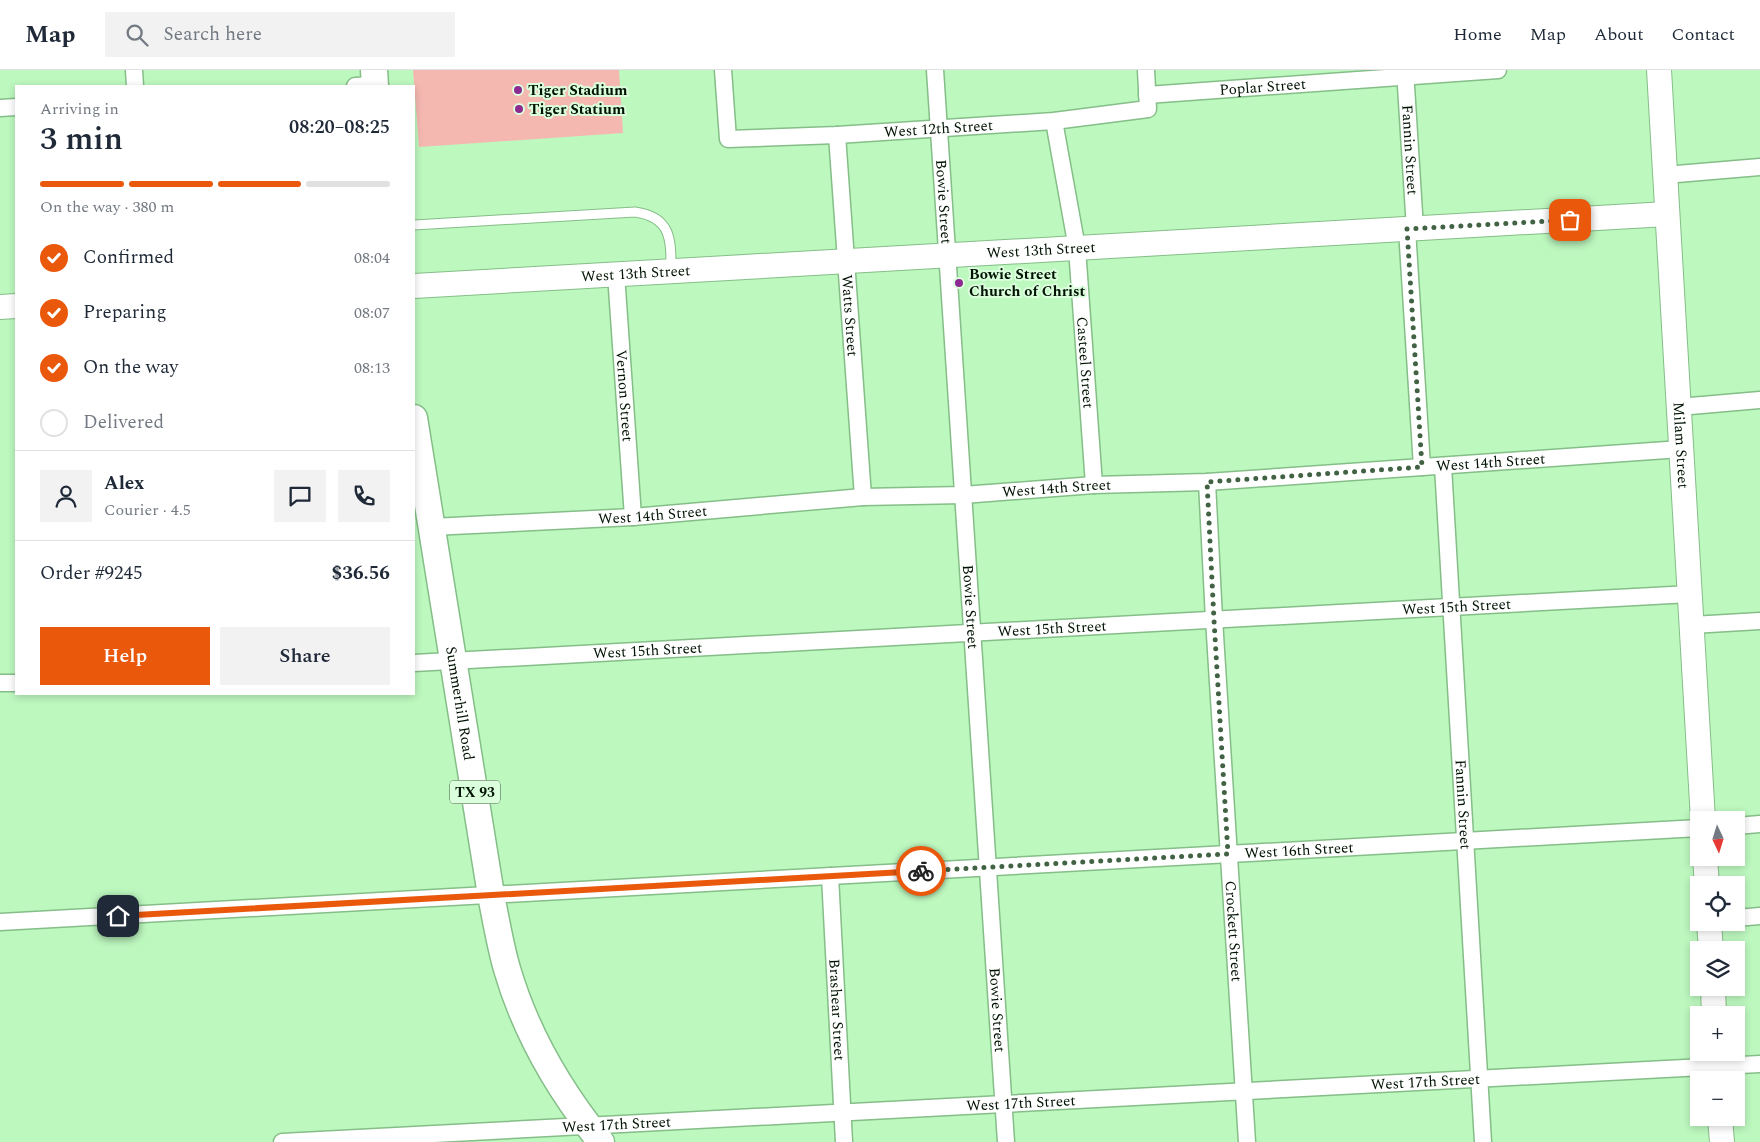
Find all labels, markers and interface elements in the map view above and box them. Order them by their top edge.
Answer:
search box [105,12,455,57]
text: Map [25,17,75,53]
text: Search here [163,20,262,49]
icon: search [123,21,151,49]
text: Home [1453,21,1502,48]
text: Map [1530,21,1566,48]
text: About [1594,21,1644,48]
text: Contact [1672,21,1735,48]
street label: Poplar Street [1219,73,1307,102]
place label: Tiger Stadium [528,79,628,102]
marker: Tiger Stadium [512,84,524,96]
text: Arriving in [40,97,119,121]
place label: Tiger Statium [529,98,626,121]
marker: Tiger Statium [513,103,525,115]
street label: Fannin Street [1395,104,1424,196]
text: 08:20–08:25 [289,113,390,142]
street label: West 12th Street [883,114,994,144]
text: 3 min [40,115,123,164]
street label: Bowie Street [929,159,957,245]
text: On the way · 380 m [40,195,174,219]
pin [1549,199,1591,241]
icon: bag [1556,206,1584,234]
street label: West 13th Street [986,236,1096,265]
text: Confirmed [83,243,174,272]
icon: check [40,244,68,272]
text: 08:04 [354,246,390,270]
street label: West 13th Street [580,259,691,288]
place label: Bowie Street Church of Christ [969,263,1086,303]
street label: Watts Street [835,274,864,357]
marker: Bowie Street Church of Christ [953,277,965,289]
text: Preparing [83,298,167,327]
icon: check [40,299,68,327]
text: 08:07 [354,301,390,325]
street label: Casteel Street [1070,316,1099,409]
street label: Vernon Street [609,349,639,443]
text: On the way [83,353,179,382]
icon: check [40,354,68,382]
text: 08:13 [354,356,390,380]
street label: Milam Street [1666,401,1695,489]
text: Delivered [83,408,164,437]
street label: West 14th Street [1435,447,1546,478]
text: Alex [104,469,145,498]
button: person [40,470,92,522]
button: chat [274,470,326,522]
button: phone [338,470,390,522]
street label: West 14th Street [1001,474,1111,504]
text: Courier · 4.5 [104,498,191,522]
street label: West 14th Street [598,500,708,531]
text: Order #9245 [40,559,143,588]
text: $36.56 [332,559,390,588]
street label: Bowie Street [956,564,984,650]
street label: West 15th Street [1401,593,1512,622]
street label: West 15th Street [997,615,1107,643]
button: Help [40,627,210,685]
button: Share [220,627,390,685]
street label: West 15th Street [592,636,703,665]
street label: Summerhill Road [439,645,480,762]
street label: Fannin Street [1448,759,1477,850]
road number: TX 93 [450,780,500,804]
north arrow [1690,811,1745,866]
map controls [1690,811,1745,1126]
street label: West 16th Street [1244,836,1354,865]
courier [896,846,946,896]
icon: bike [907,857,935,885]
button: locate [1690,876,1745,931]
street label: Crockett Street [1219,880,1248,983]
pin [97,895,139,937]
icon: home [104,902,132,930]
button: layers [1690,941,1745,996]
street label: Brashear Street [822,958,851,1062]
street label: Bowie Street [982,967,1011,1053]
button: + [1690,1006,1745,1061]
street label: West 17th Street [1370,1068,1481,1097]
button: − [1690,1071,1745,1126]
street label: West 17th Street [966,1089,1076,1118]
street label: West 17th Street [561,1110,672,1139]

